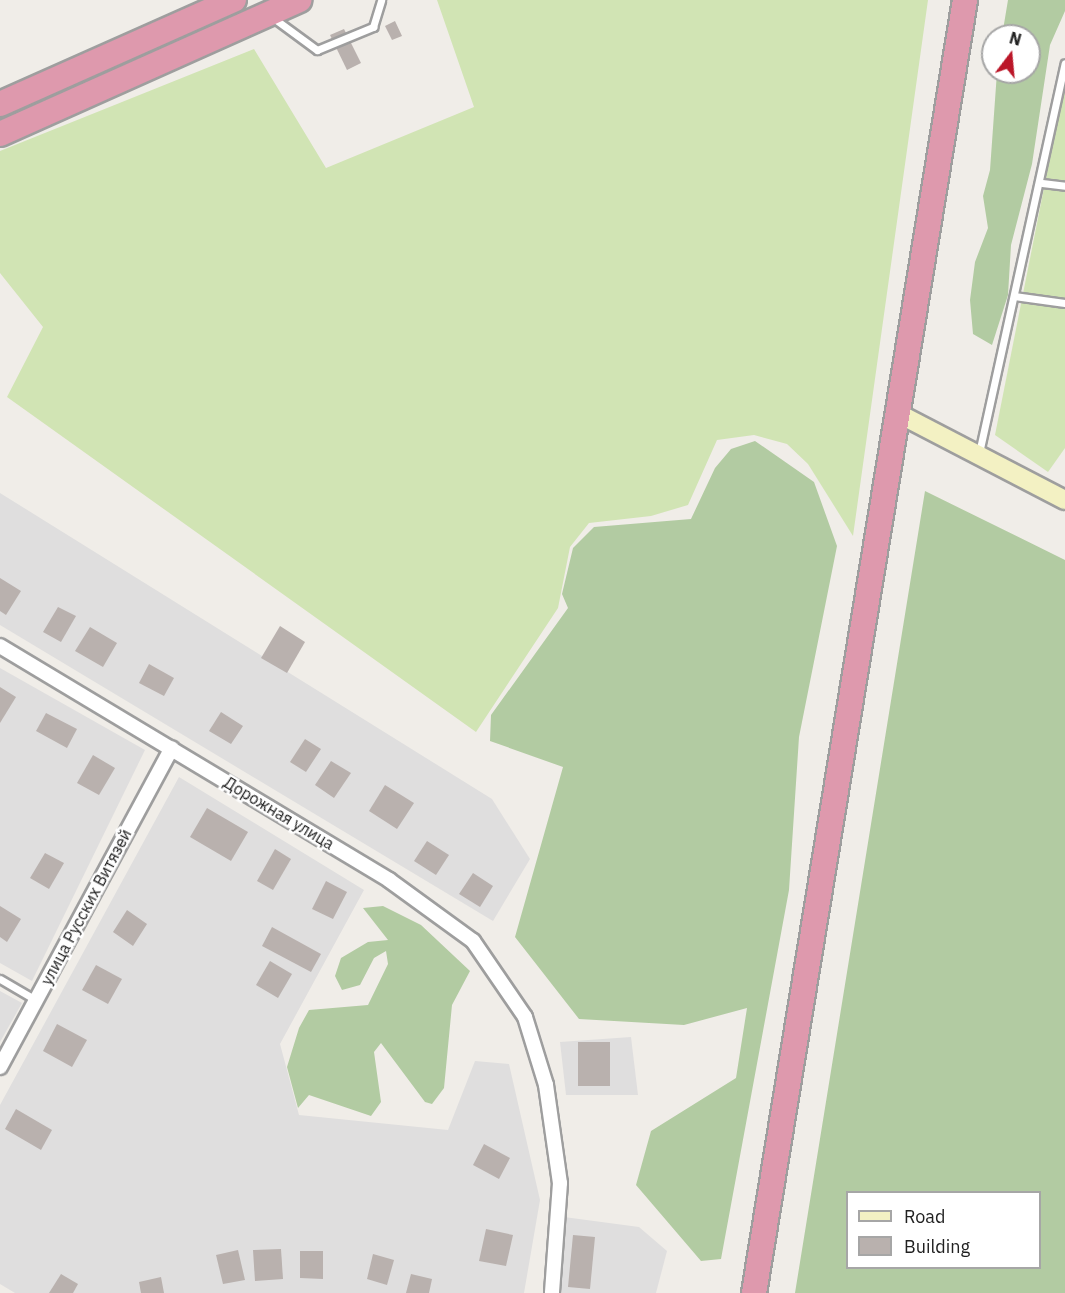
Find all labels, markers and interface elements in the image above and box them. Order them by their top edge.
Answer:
north arrow [981,24,1041,84]
text: N [1007,27,1024,50]
street label: Дорожная улица [220,772,338,854]
street label: улица Русских Витязей [37,826,135,988]
legend [846,1191,1041,1269]
text: Road [904,1205,945,1228]
text: Building [904,1235,970,1258]

